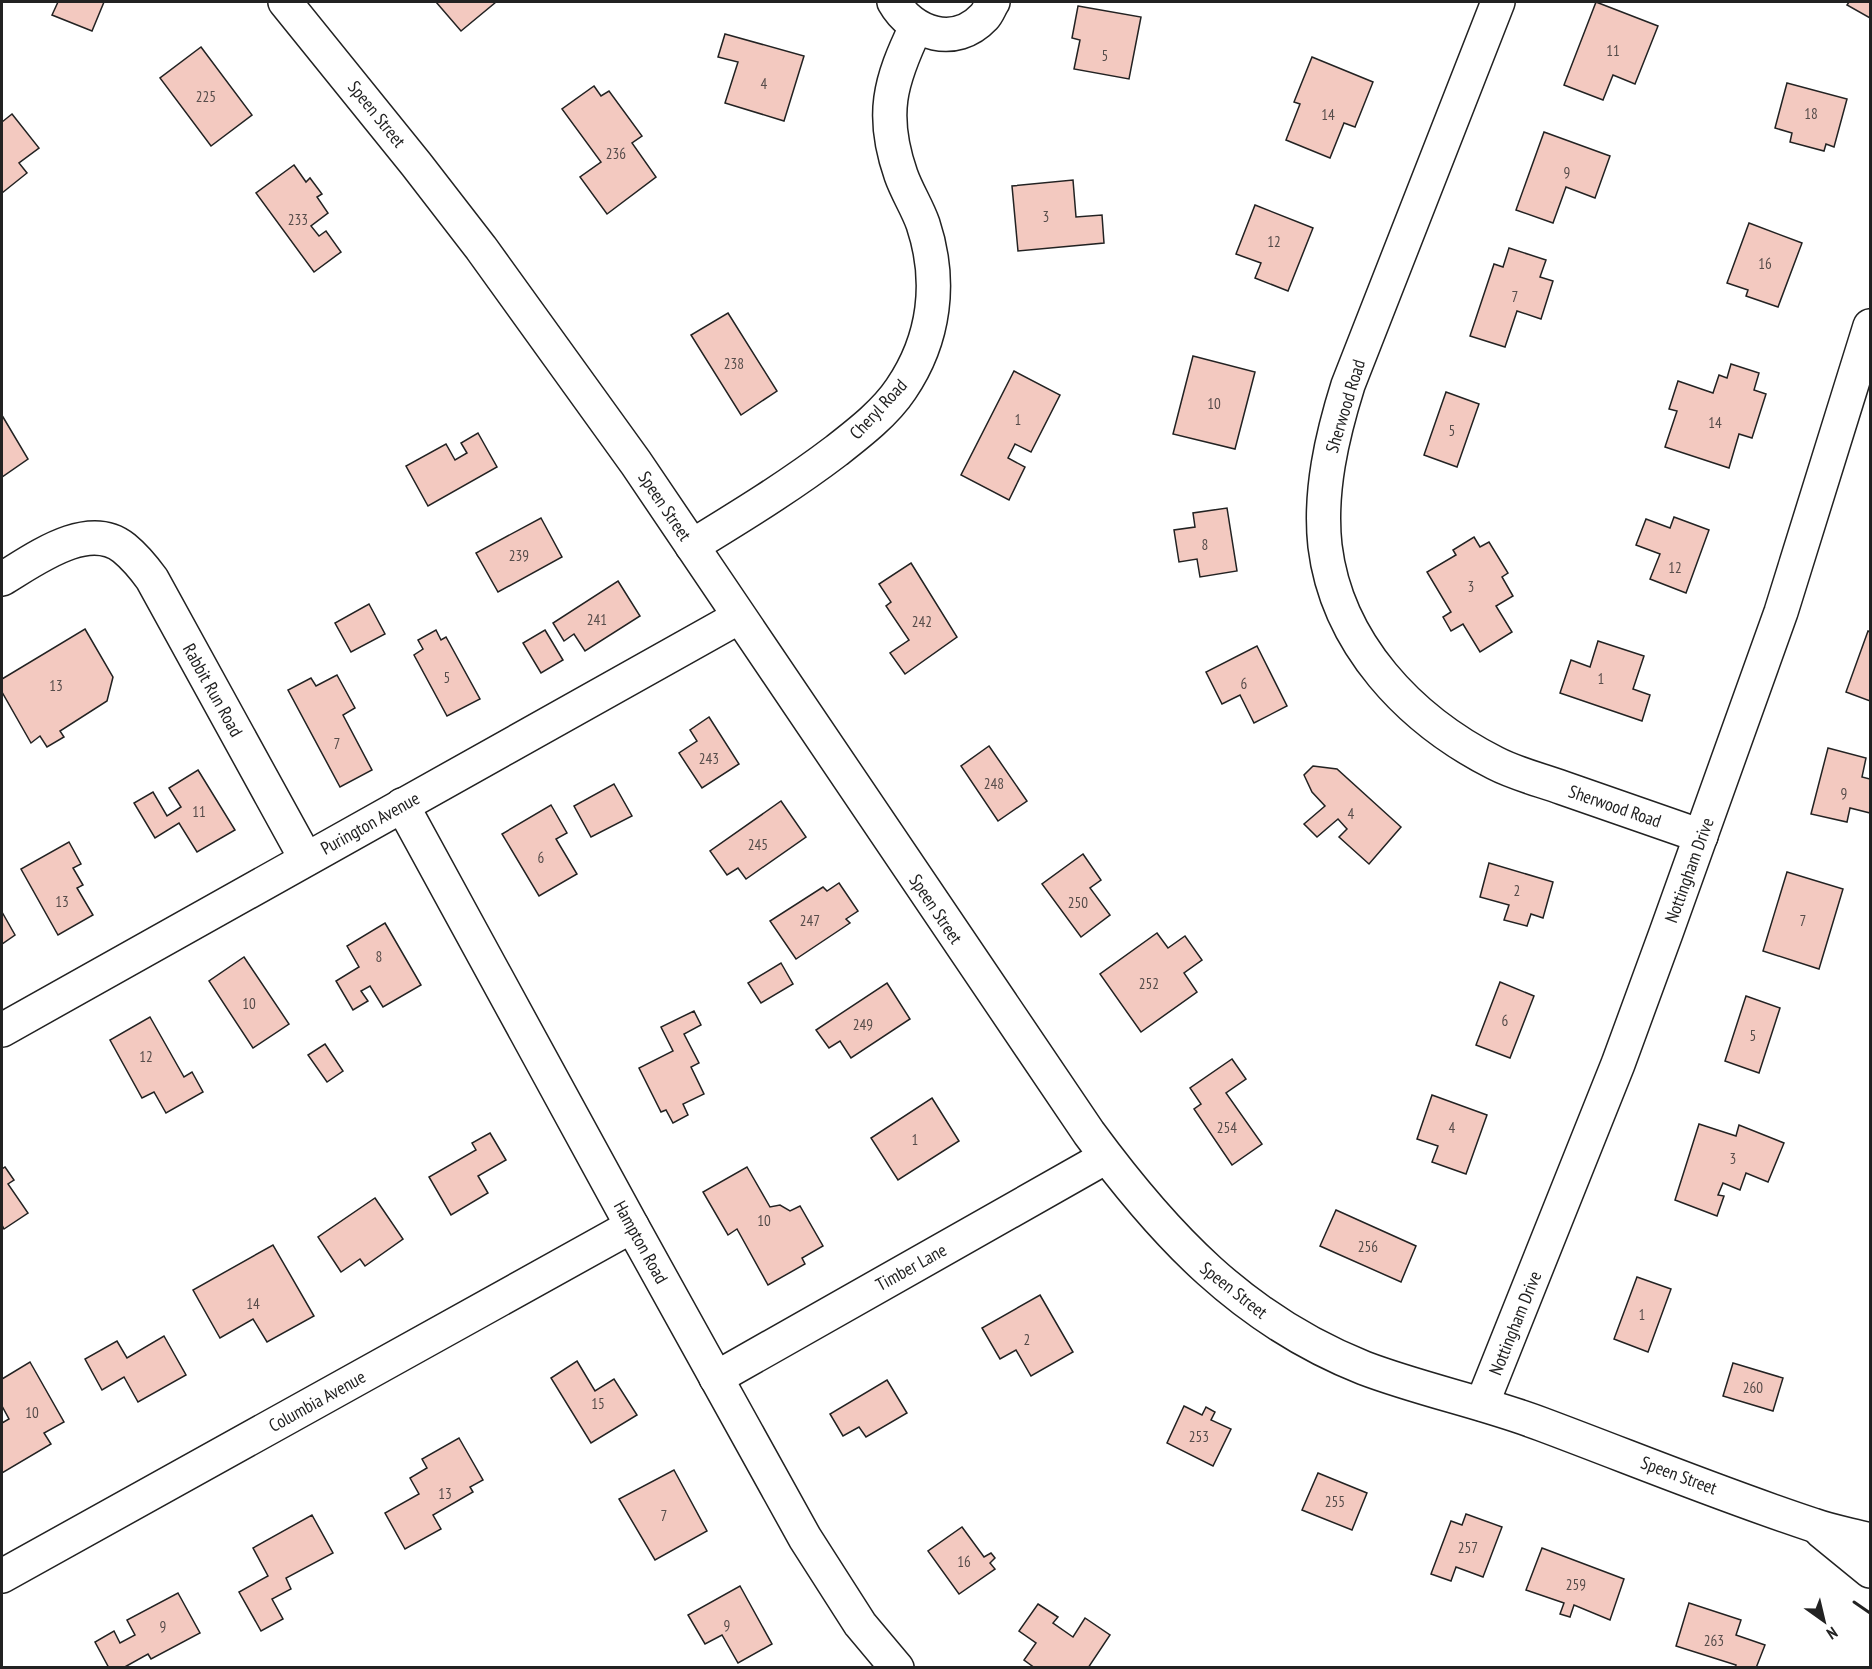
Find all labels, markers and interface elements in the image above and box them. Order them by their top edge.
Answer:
house number: 11 [1606,41,1620,60]
house number: 5 [1102,46,1108,65]
house number: 4 [761,74,768,93]
street label: Speen Street [343,76,411,152]
house number: 225 [196,87,216,106]
house number: 18 [1804,104,1818,123]
house number: 14 [1321,105,1335,124]
house number: 236 [606,144,626,163]
house number: 9 [1564,163,1570,182]
house number: 3 [1043,207,1049,226]
house number: 233 [288,210,308,229]
house number: 12 [1267,232,1281,251]
house number: 16 [1758,254,1772,273]
house number: 7 [1512,287,1518,306]
house number: 238 [724,354,744,373]
street label: Sherwood Road [1320,357,1370,455]
street label: Cheryl Road [844,374,912,444]
house number: 10 [1207,394,1221,413]
house number: 1 [1015,410,1021,429]
house number: 14 [1708,413,1722,432]
house number: 5 [1449,421,1455,440]
street label: Speen Street [633,467,697,545]
house number: 8 [1202,535,1208,554]
house number: 239 [509,546,529,565]
house number: 12 [1668,558,1682,577]
house number: 3 [1468,577,1474,596]
house number: 241 [587,610,607,629]
house number: 242 [912,612,932,631]
street label: Rabbit Run Road [178,639,248,741]
house number: 5 [444,668,450,687]
house number: 1 [1598,669,1604,688]
house number: 6 [1241,674,1248,693]
house number: 13 [49,676,63,695]
house number: 7 [334,734,340,753]
house number: 243 [699,749,719,768]
house number: 248 [984,774,1004,793]
street label: Sherwood Road [1566,779,1664,833]
house number: 9 [1841,784,1847,803]
street label: Purington Avenue [317,786,423,860]
house number: 11 [192,802,206,821]
house number: 4 [1348,804,1355,823]
street label: Nottingham Drive [1659,814,1719,926]
house number: 245 [748,835,768,854]
house number: 6 [538,848,545,867]
street label: Speen Street [904,870,968,948]
house number: 2 [1514,881,1520,900]
house number: 13 [55,892,69,911]
house number: 250 [1068,893,1088,912]
house number: 247 [800,911,820,930]
house number: 7 [1800,911,1806,930]
house number: 8 [376,947,382,966]
house number: 252 [1139,974,1159,993]
house number: 10 [242,994,256,1013]
house number: 6 [1502,1011,1509,1030]
house number: 249 [853,1015,873,1034]
house number: 5 [1750,1026,1756,1045]
house number: 12 [139,1047,153,1066]
house number: 254 [1217,1118,1237,1137]
house number: 4 [1449,1118,1456,1137]
house number: 1 [912,1130,918,1149]
house number: 3 [1730,1149,1736,1168]
street label: Hampton Road [609,1196,673,1288]
house number: 10 [757,1211,771,1230]
house number: 256 [1358,1237,1378,1256]
street label: Timber Lane [872,1238,950,1296]
street label: Speen Street [1196,1257,1272,1323]
street label: Nottingham Drive [1484,1268,1546,1378]
house number: 14 [246,1294,260,1313]
house number: 1 [1639,1305,1645,1324]
house number: 2 [1024,1330,1030,1349]
street label: Columbia Avenue [265,1365,369,1437]
house number: 260 [1743,1378,1763,1397]
house number: 15 [591,1394,605,1413]
house number: 10 [25,1403,39,1422]
house number: 253 [1189,1427,1209,1446]
street label: Speen Street [1638,1451,1720,1499]
house number: 13 [438,1484,452,1503]
house number: 255 [1325,1492,1345,1511]
house number: 7 [661,1506,667,1525]
house number: 257 [1458,1538,1478,1557]
house number: 16 [957,1552,971,1571]
house number: 259 [1566,1575,1586,1594]
north arrow [1794,1591,1854,1651]
house number: 9 [724,1616,730,1635]
house number: 9 [160,1617,166,1636]
text: N [1823,1623,1842,1644]
house number: 263 [1704,1631,1724,1650]

